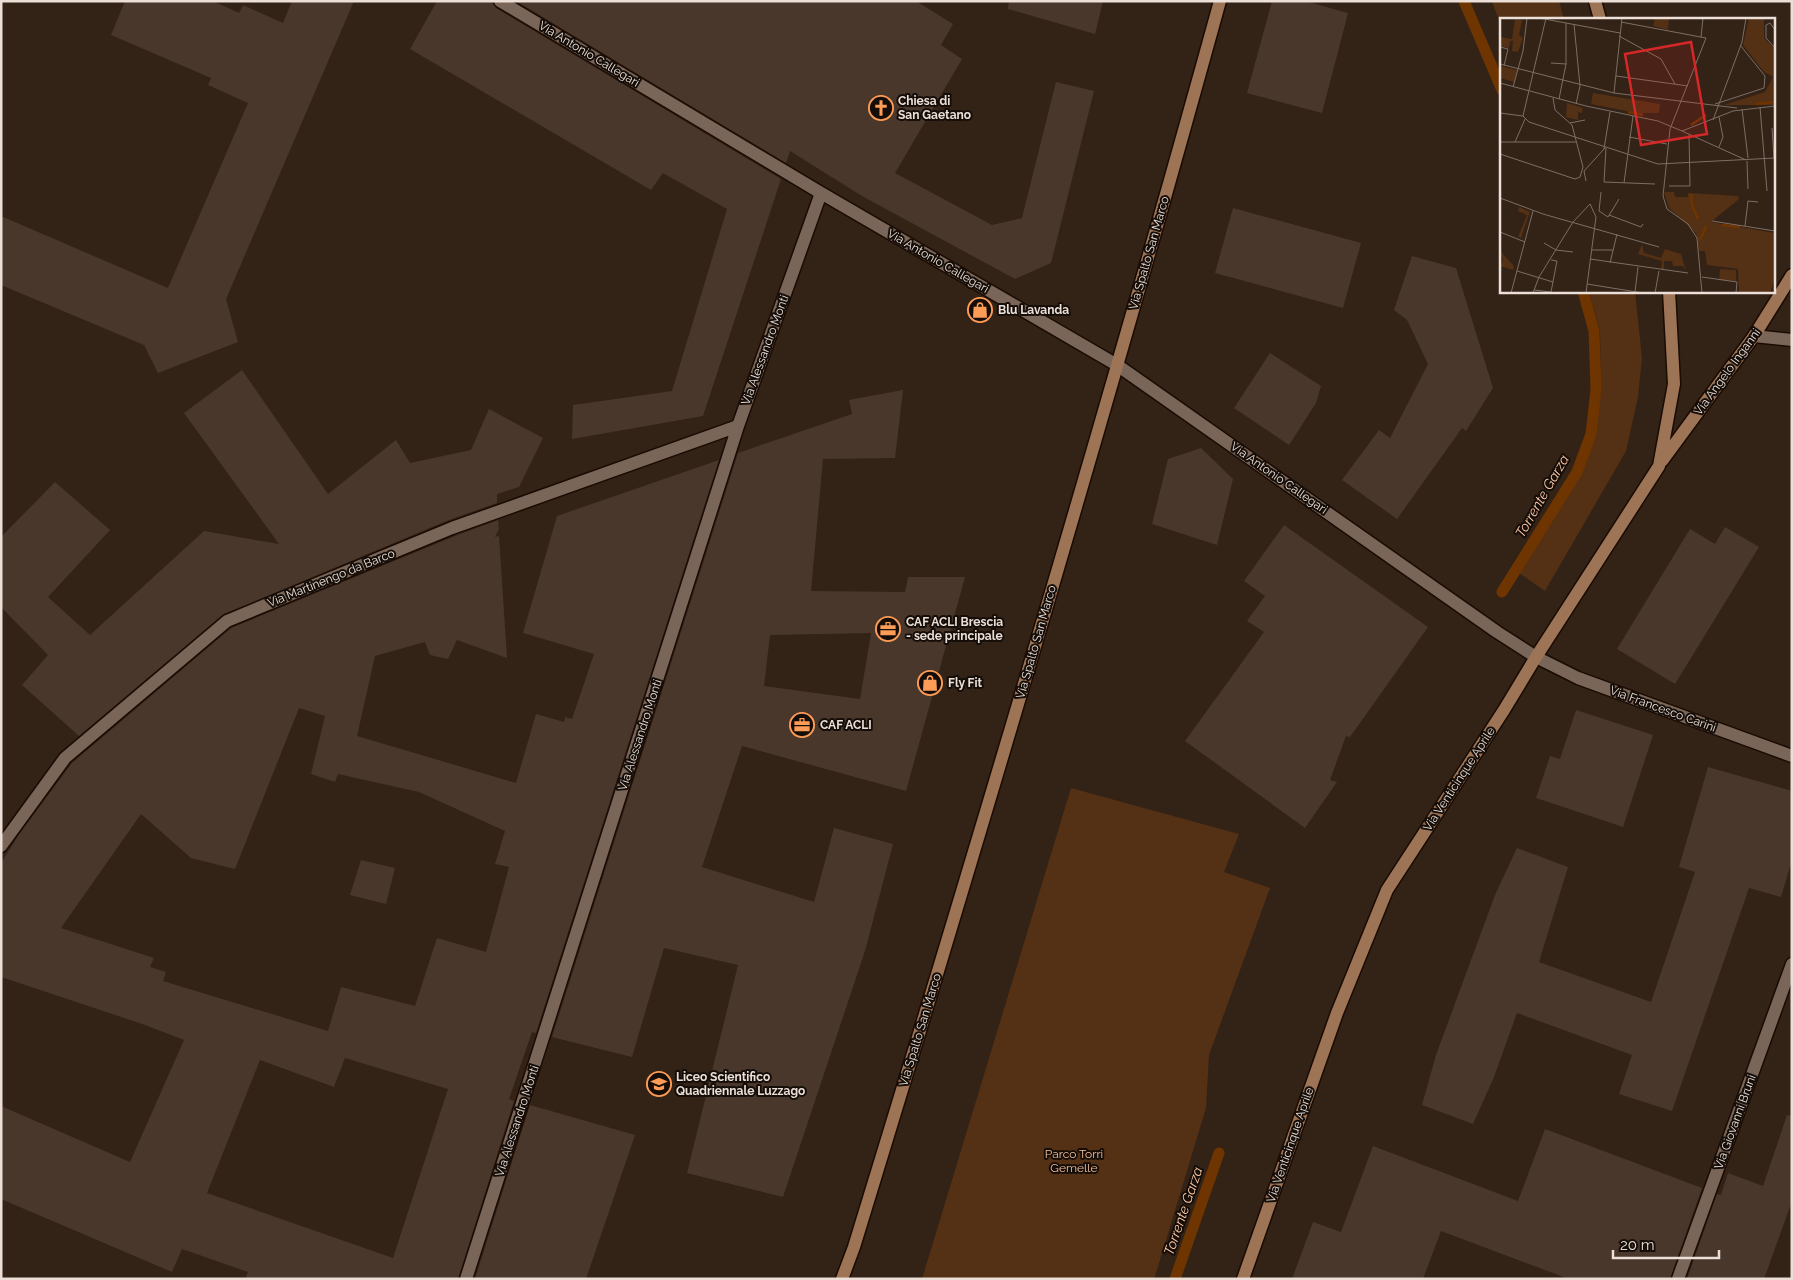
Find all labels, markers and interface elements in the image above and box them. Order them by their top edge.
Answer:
street label: Via Antonio Callegari [536,18,642,90]
inset map [1500,18,1776,292]
place label: Chiesa di San Gaetano [898,94,971,122]
church icon: Chiesa di San Gaetano [868,95,894,121]
street label: Via Spalto San Marco [1126,195,1172,311]
street label: Via Antonio Callegari [885,226,991,296]
street label: Via Alessandro Monti [739,293,791,407]
shop icon: Blu Lavanda [967,297,993,323]
place label: Blu Lavanda [998,303,1069,317]
street label: Via Angelo Inganni [1691,326,1763,418]
street label: Via Antonio Callegari [1228,439,1330,517]
water label: Torrente Garza [1512,452,1572,540]
street label: Via Martinengo da Barco [265,546,397,610]
street label: Via Spalto San Marco [1013,584,1059,700]
place label: CAF ACLI Brescia - sede principale [906,615,1003,643]
office icon: CAF ACLI Brescia - sede principale [875,616,901,642]
shop icon: Fly Fit [917,670,943,696]
place label: Fly Fit [948,676,983,690]
street label: Via Alessandro Monti [615,678,665,792]
street label: Via Francesco Carini [1608,683,1718,735]
office icon: CAF ACLI [789,712,815,738]
place label: CAF ACLI [820,718,872,732]
street label: Via Venticinque Aprile [1420,724,1498,834]
street label: Via Spalto San Marco [896,972,944,1088]
street label: Via Alessandro Monti [492,1064,542,1178]
place label: Liceo Scientifico Quadriennale Luzzago [676,1070,805,1098]
school or university icon: Liceo Scientifico Quadriennale Luzzago [646,1071,672,1097]
street label: Via Giovanni Bruni [1711,1073,1759,1171]
street label: Via Venticinque Aprile [1264,1085,1316,1205]
park label: Parco Torri Gemelle [1045,1147,1103,1175]
water label: Torrente Garza [1160,1165,1206,1257]
scale bar [1613,1228,1719,1260]
text: 20 m [1620,1236,1655,1254]

